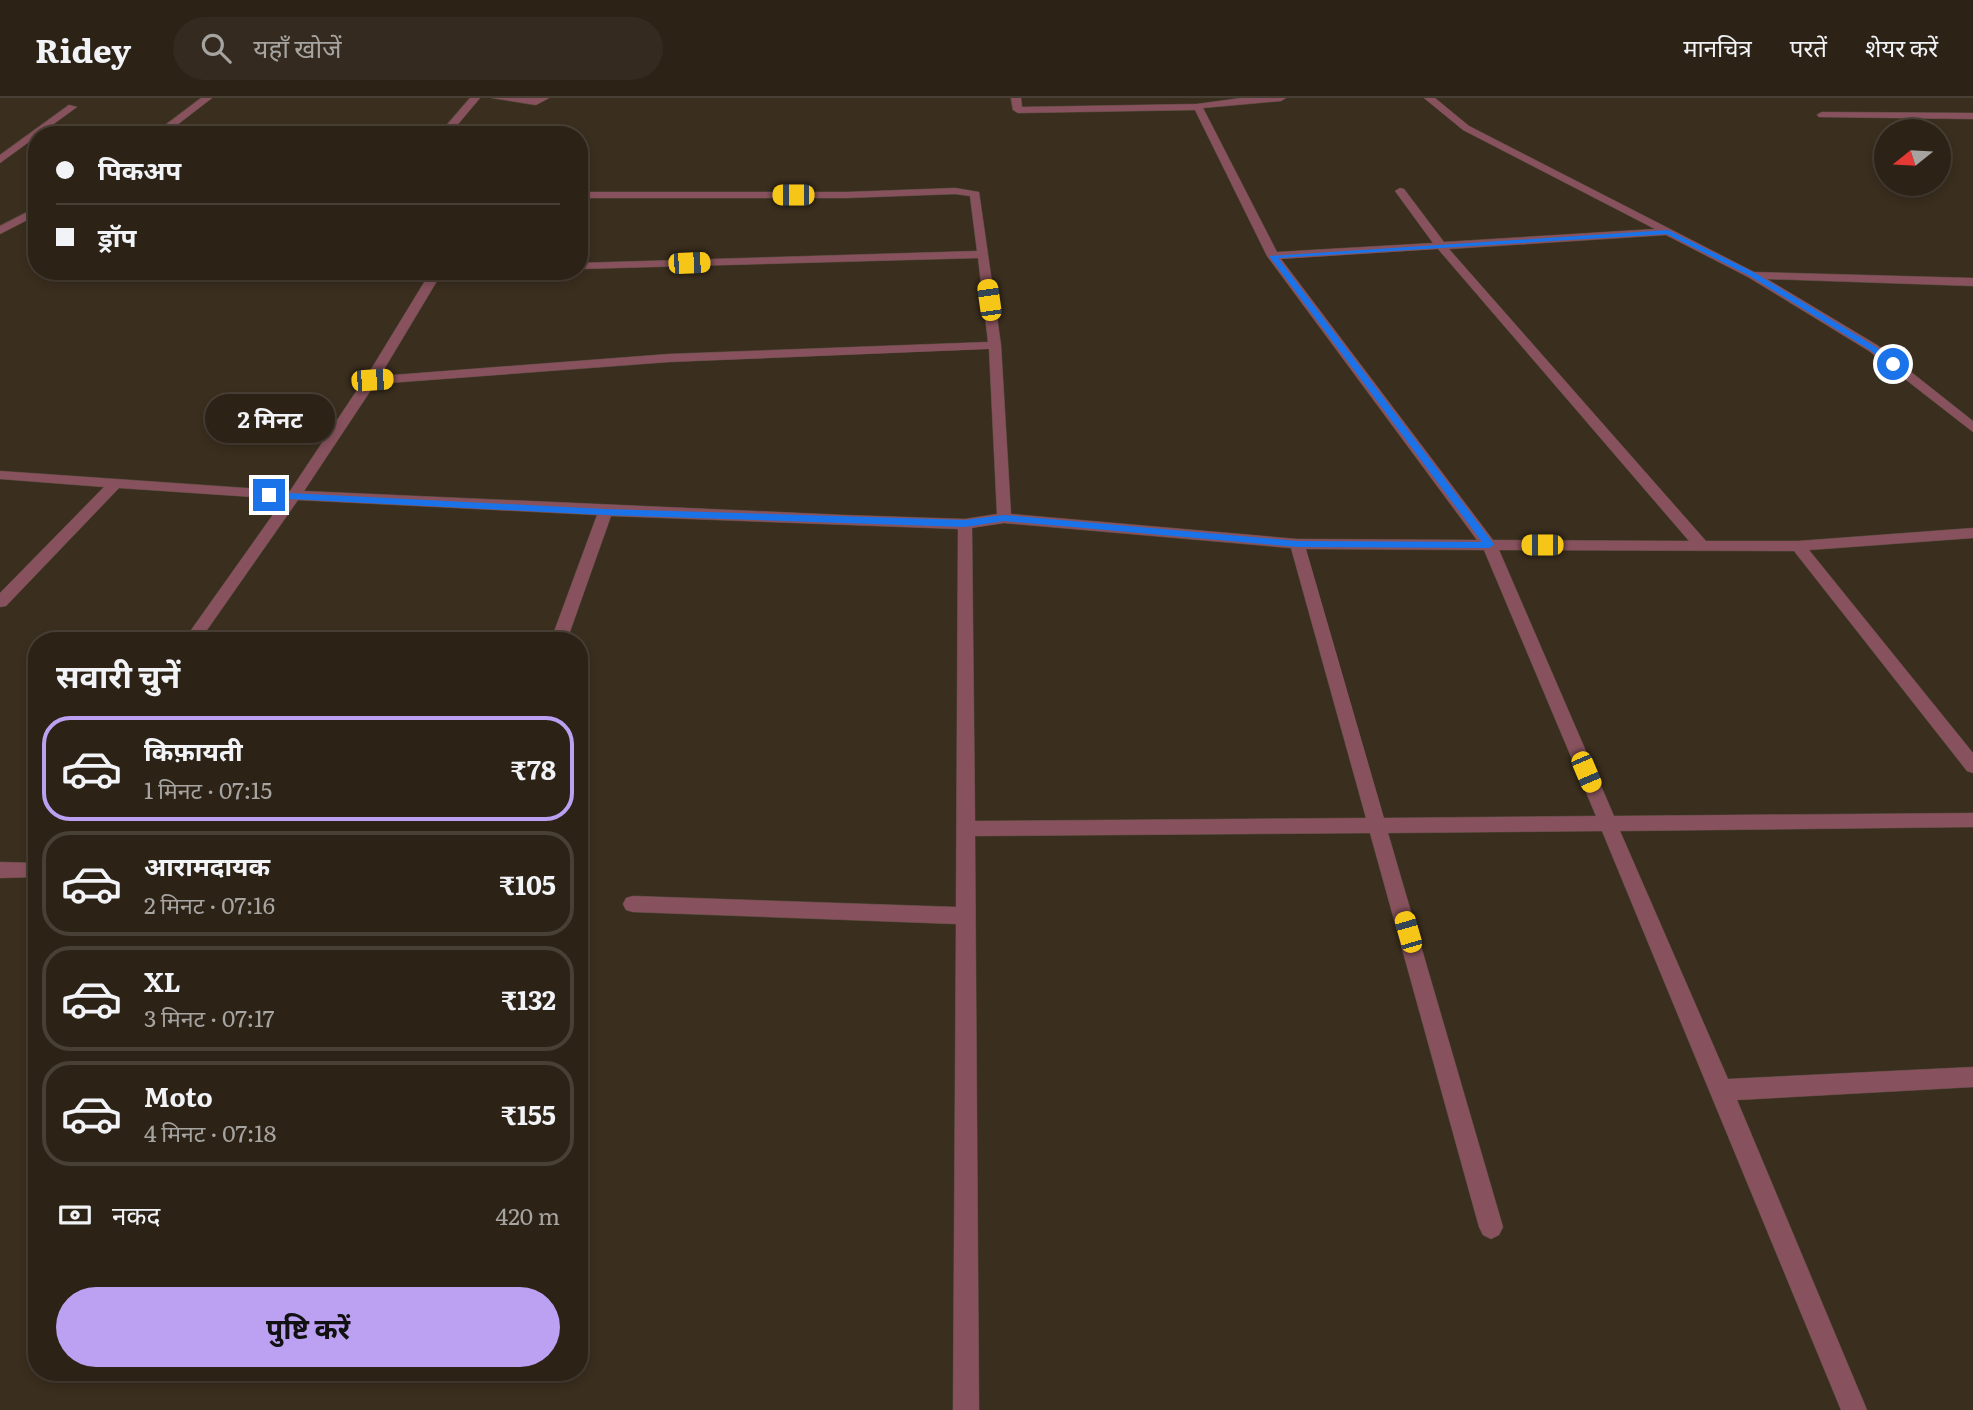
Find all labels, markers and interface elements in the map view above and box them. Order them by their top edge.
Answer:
search box [173,17,663,80]
text: Ridey [35,24,131,73]
text: यहाँ खोजें [253,27,341,66]
icon: search [197,29,235,67]
text: मानचित्र [1683,29,1752,64]
text: परतें [1790,29,1827,64]
text: शेयर करें [1865,29,1938,64]
north arrow [1874,119,1951,196]
map controls [1874,119,1951,196]
text: पिकअप [98,149,181,188]
car [773,185,815,206]
text: ड्रॉप [98,216,136,255]
car [668,252,711,274]
car [976,278,1003,322]
route start [1877,348,1909,380]
car [351,368,394,392]
callout: 2 मिनट [204,394,334,442]
text: 2 मिनट [237,401,303,435]
route end [253,479,285,511]
car [1522,535,1564,556]
text: सवारी चुनें [56,650,180,698]
text: किफ़ायती [144,730,243,769]
icon: car [60,737,123,800]
text: ₹78 [511,749,556,788]
car [1569,749,1604,795]
text: 1 मिनट · 07:15 [144,772,272,806]
text: आरामदायक [144,845,270,884]
icon: car [60,852,123,915]
text: ₹105 [499,864,556,903]
text: 2 मिनट · 07:16 [144,887,275,921]
car [1393,909,1424,955]
text: XL [144,961,181,1000]
icon: car [60,967,123,1030]
text: ₹132 [501,979,556,1018]
text: 3 मिनट · 07:17 [144,1000,274,1034]
text: Moto [144,1076,213,1115]
icon: car [60,1082,123,1145]
text: ₹155 [501,1094,556,1133]
text: 4 मिनट · 07:18 [144,1115,276,1149]
text: नकद [112,1194,160,1233]
icon: cash [56,1196,94,1234]
text: 420 m [495,1198,560,1232]
button: पुष्टि करें [56,1287,560,1367]

